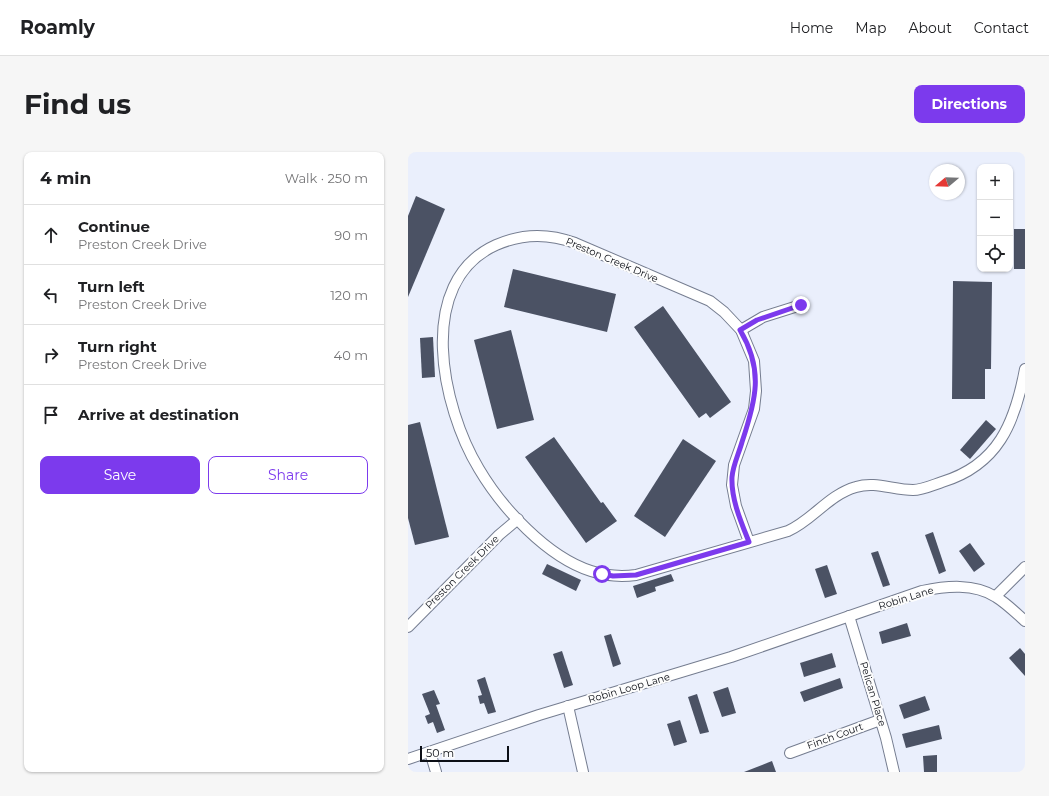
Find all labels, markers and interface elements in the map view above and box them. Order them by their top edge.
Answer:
text: Roamly [20,16,95,39]
text: Home [790,19,833,37]
text: Map [855,19,886,37]
text: About [908,19,952,37]
text: Contact [974,19,1029,37]
button: Directions [914,85,1025,123]
text: Find us [24,87,131,121]
north arrow [929,164,965,200]
map controls [977,164,1013,272]
button: + [977,164,1013,200]
text: 4 min [40,168,91,188]
text: Walk · 250 m [285,170,368,186]
button: − [977,200,1013,236]
text: Continue [78,217,150,236]
icon: ahead [40,224,62,246]
text: 90 m [334,227,368,243]
street label: Preston Creek Drive [564,235,660,285]
text: Preston Creek Drive [78,236,207,252]
button: locate [977,236,1013,272]
text: Turn left [78,277,145,296]
icon: left [40,284,62,306]
text: 120 m [330,287,368,303]
text: Preston Creek Drive [78,296,207,312]
route end [792,296,810,314]
text: Turn right [78,337,157,356]
icon: right [40,344,62,366]
text: 40 m [334,347,368,363]
text: Preston Creek Drive [78,356,207,372]
icon: arrive [40,404,62,426]
text: Arrive at destination [78,405,239,424]
button: Save [40,456,200,494]
button: Share [208,456,368,494]
street label: Preston Creek Drive [422,532,502,612]
route start [593,565,611,583]
street label: Robin Lane [877,583,935,613]
street label: Pelican Place [857,660,889,728]
street label: Robin Loop Lane [586,670,672,706]
street label: Finch Court [805,720,865,752]
scale bar [420,744,509,763]
text: 50 m [426,746,454,760]

